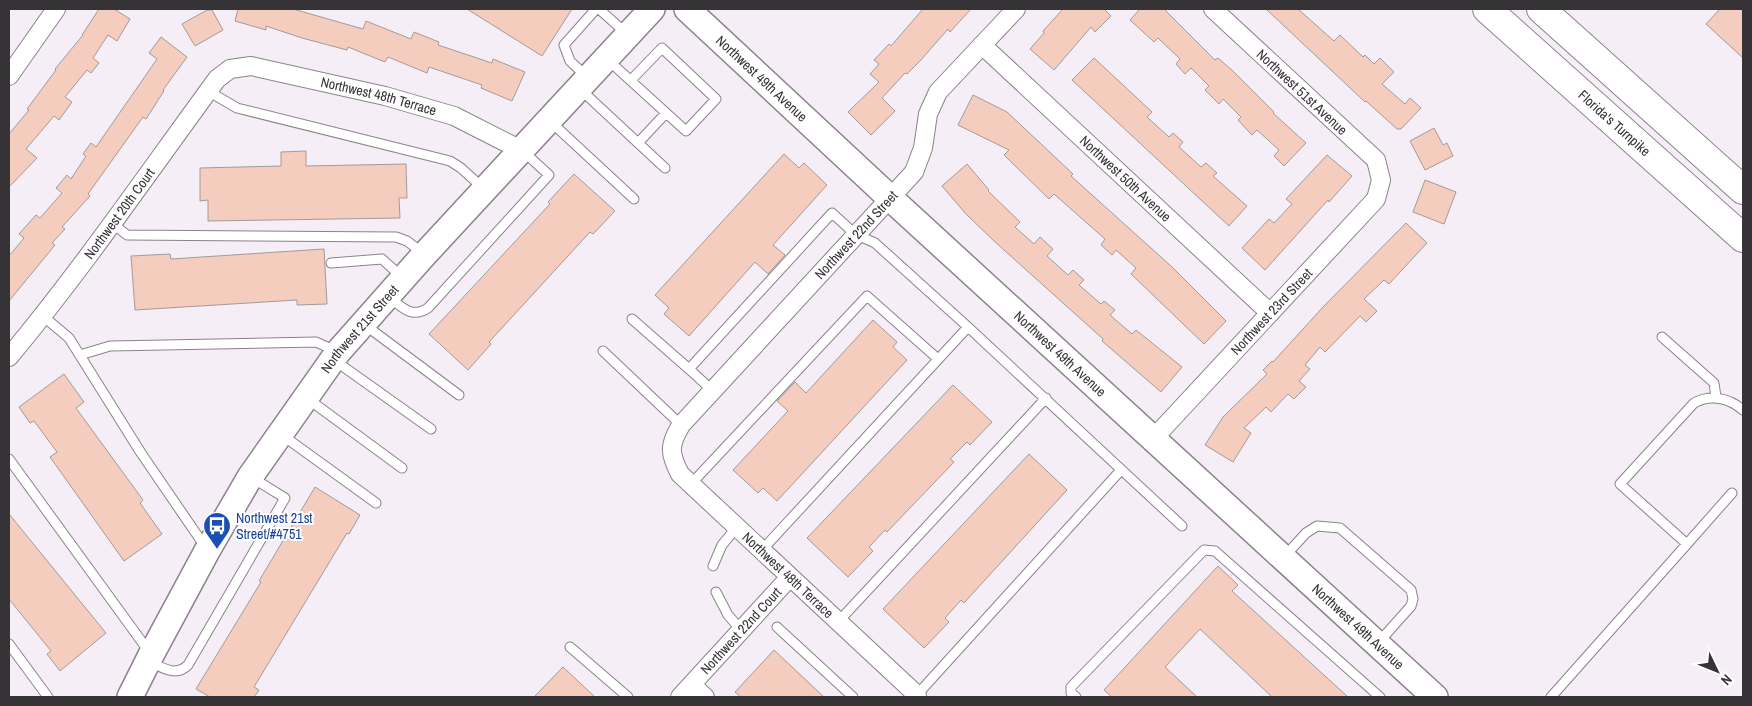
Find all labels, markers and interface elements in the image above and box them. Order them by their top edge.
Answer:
street label: Northwest 49th Avenue [712,31,811,126]
street label: Northwest 51st Avenue [1253,45,1351,139]
street label: Northwest 48th Terrace [319,73,439,119]
street label: Florida's Turnpike [1574,86,1654,160]
street label: Northwest 50th Avenue [1076,132,1175,226]
street label: Northwest 20th Court [80,165,159,263]
street label: Northwest 22nd Street [811,187,901,283]
street label: Northwest 23rd Street [1227,264,1316,359]
street label: Northwest 21st Street [317,281,402,377]
street label: Northwest 49th Avenue [1010,307,1110,400]
place label: Northwest 21st Street/#4751 [236,509,313,543]
bus stop icon: Northwest 21st Street/#4751 [202,511,232,550]
street label: Northwest 48th Terrace [739,528,837,622]
street label: Northwest 49th Avenue [1308,580,1408,673]
street label: Northwest 22nd Court [696,583,785,678]
north arrow [1692,646,1742,696]
text: N [1717,671,1736,689]

